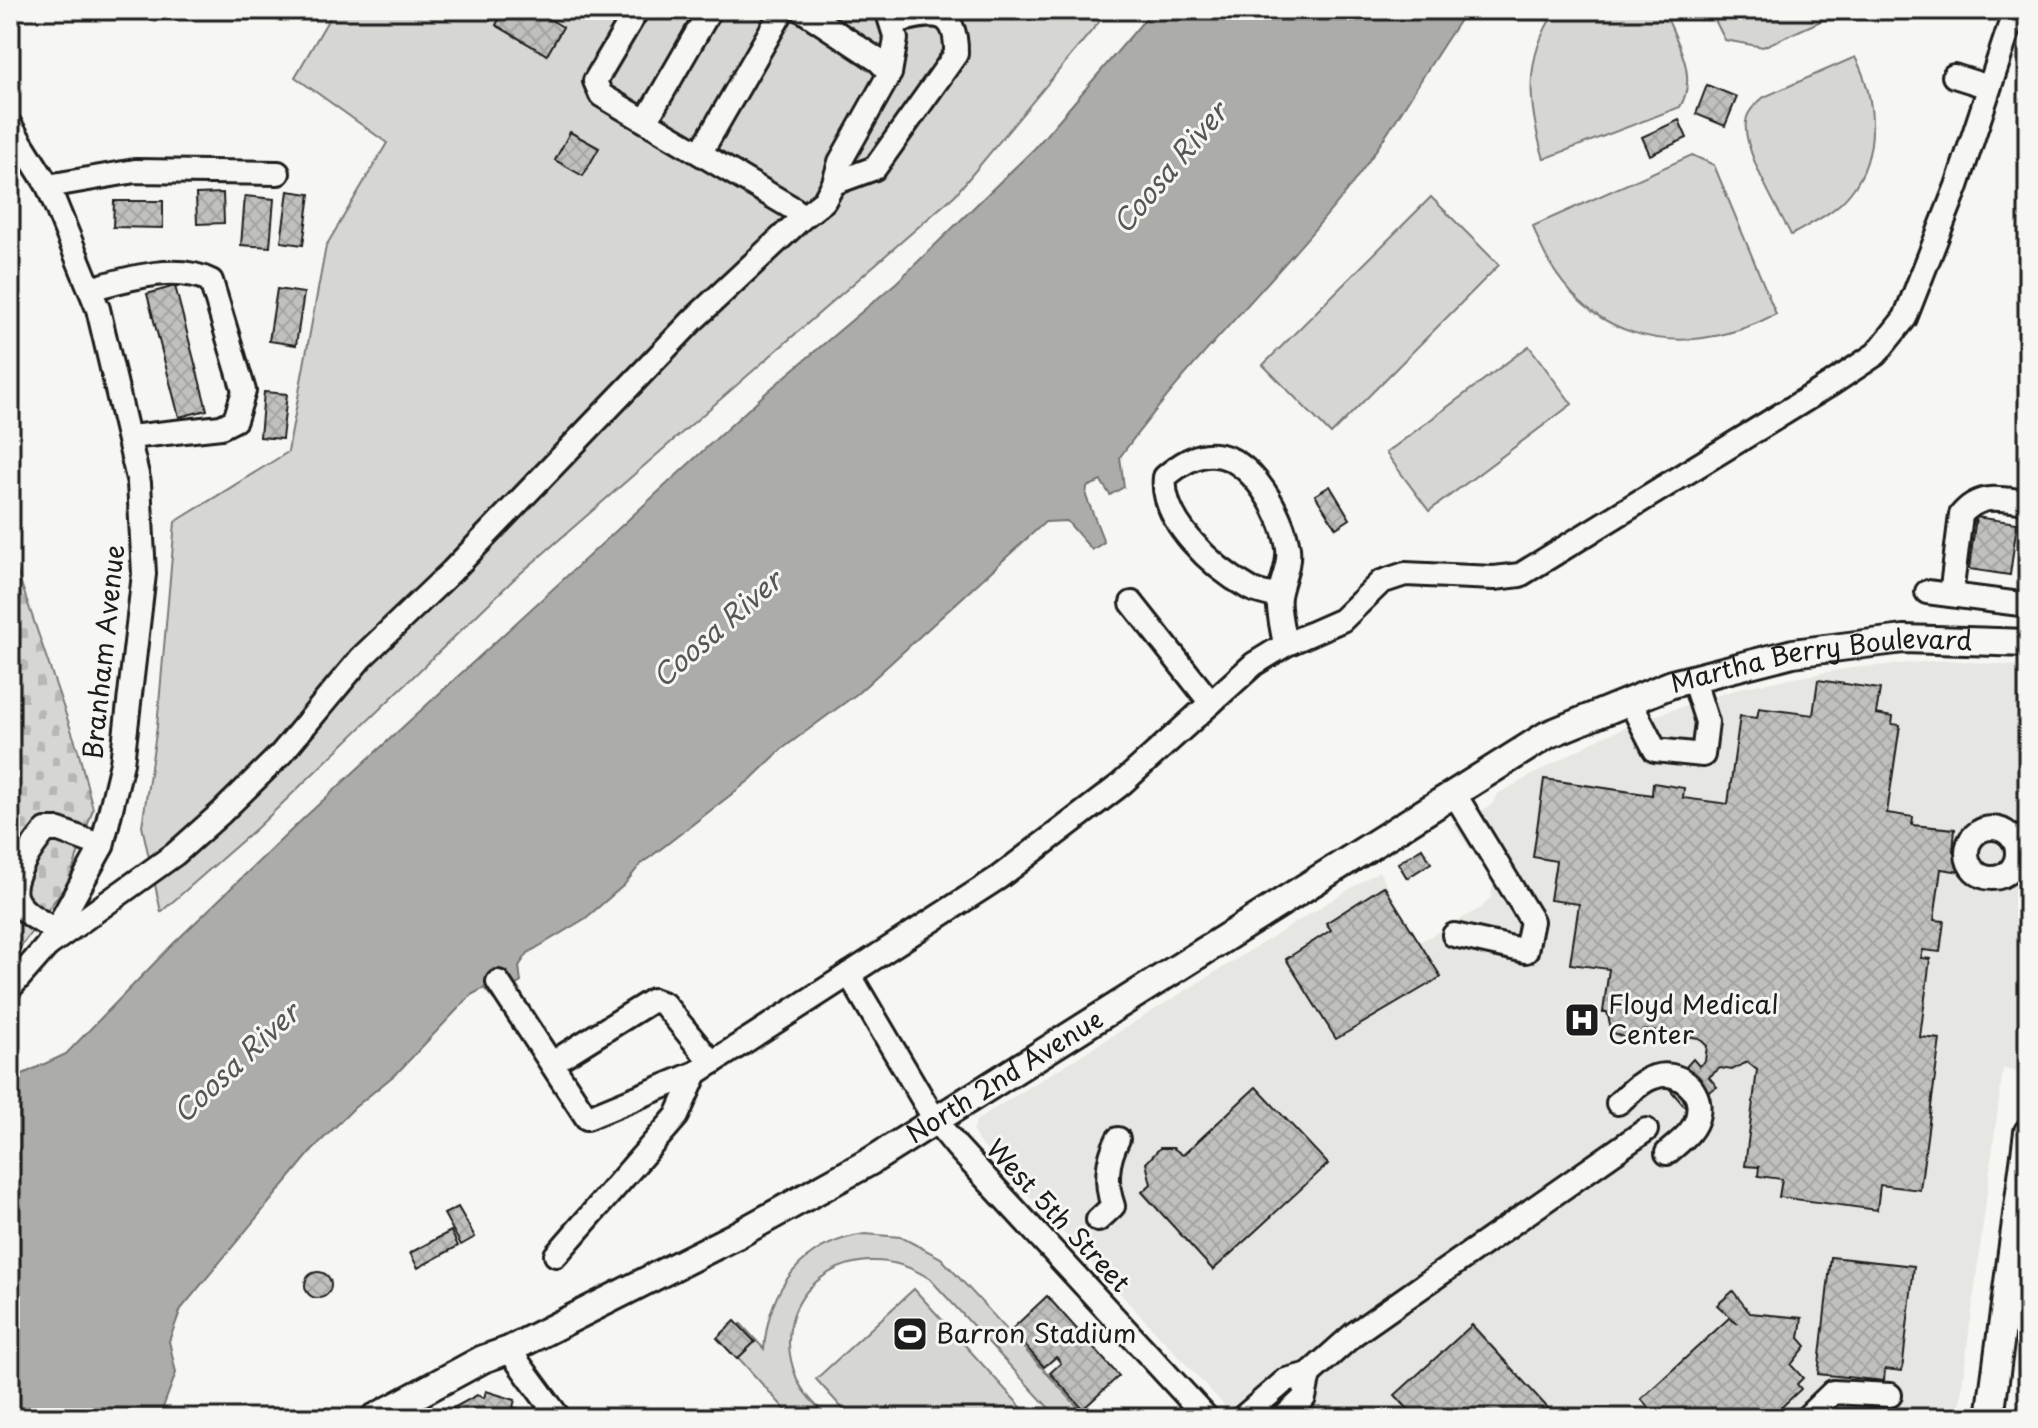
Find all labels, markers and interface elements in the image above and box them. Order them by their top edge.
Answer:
water label: Coosa River [1101,90,1239,242]
street label: Branham Avenue [72,542,133,761]
water label: Coosa River [642,557,793,696]
street label: Martha Berry Boulevard [1666,618,1973,702]
place label: Floyd Medical Center [1608,984,1779,1053]
water label: Coosa River [162,990,310,1132]
street label: North 2nd Avenue [898,999,1110,1152]
hospital icon: Floyd Medical Center [1563,1001,1601,1039]
street label: West 5th Street [978,1130,1141,1300]
place label: Barron Stadium [936,1313,1136,1352]
sports icon: Barron Stadium [891,1315,929,1353]

